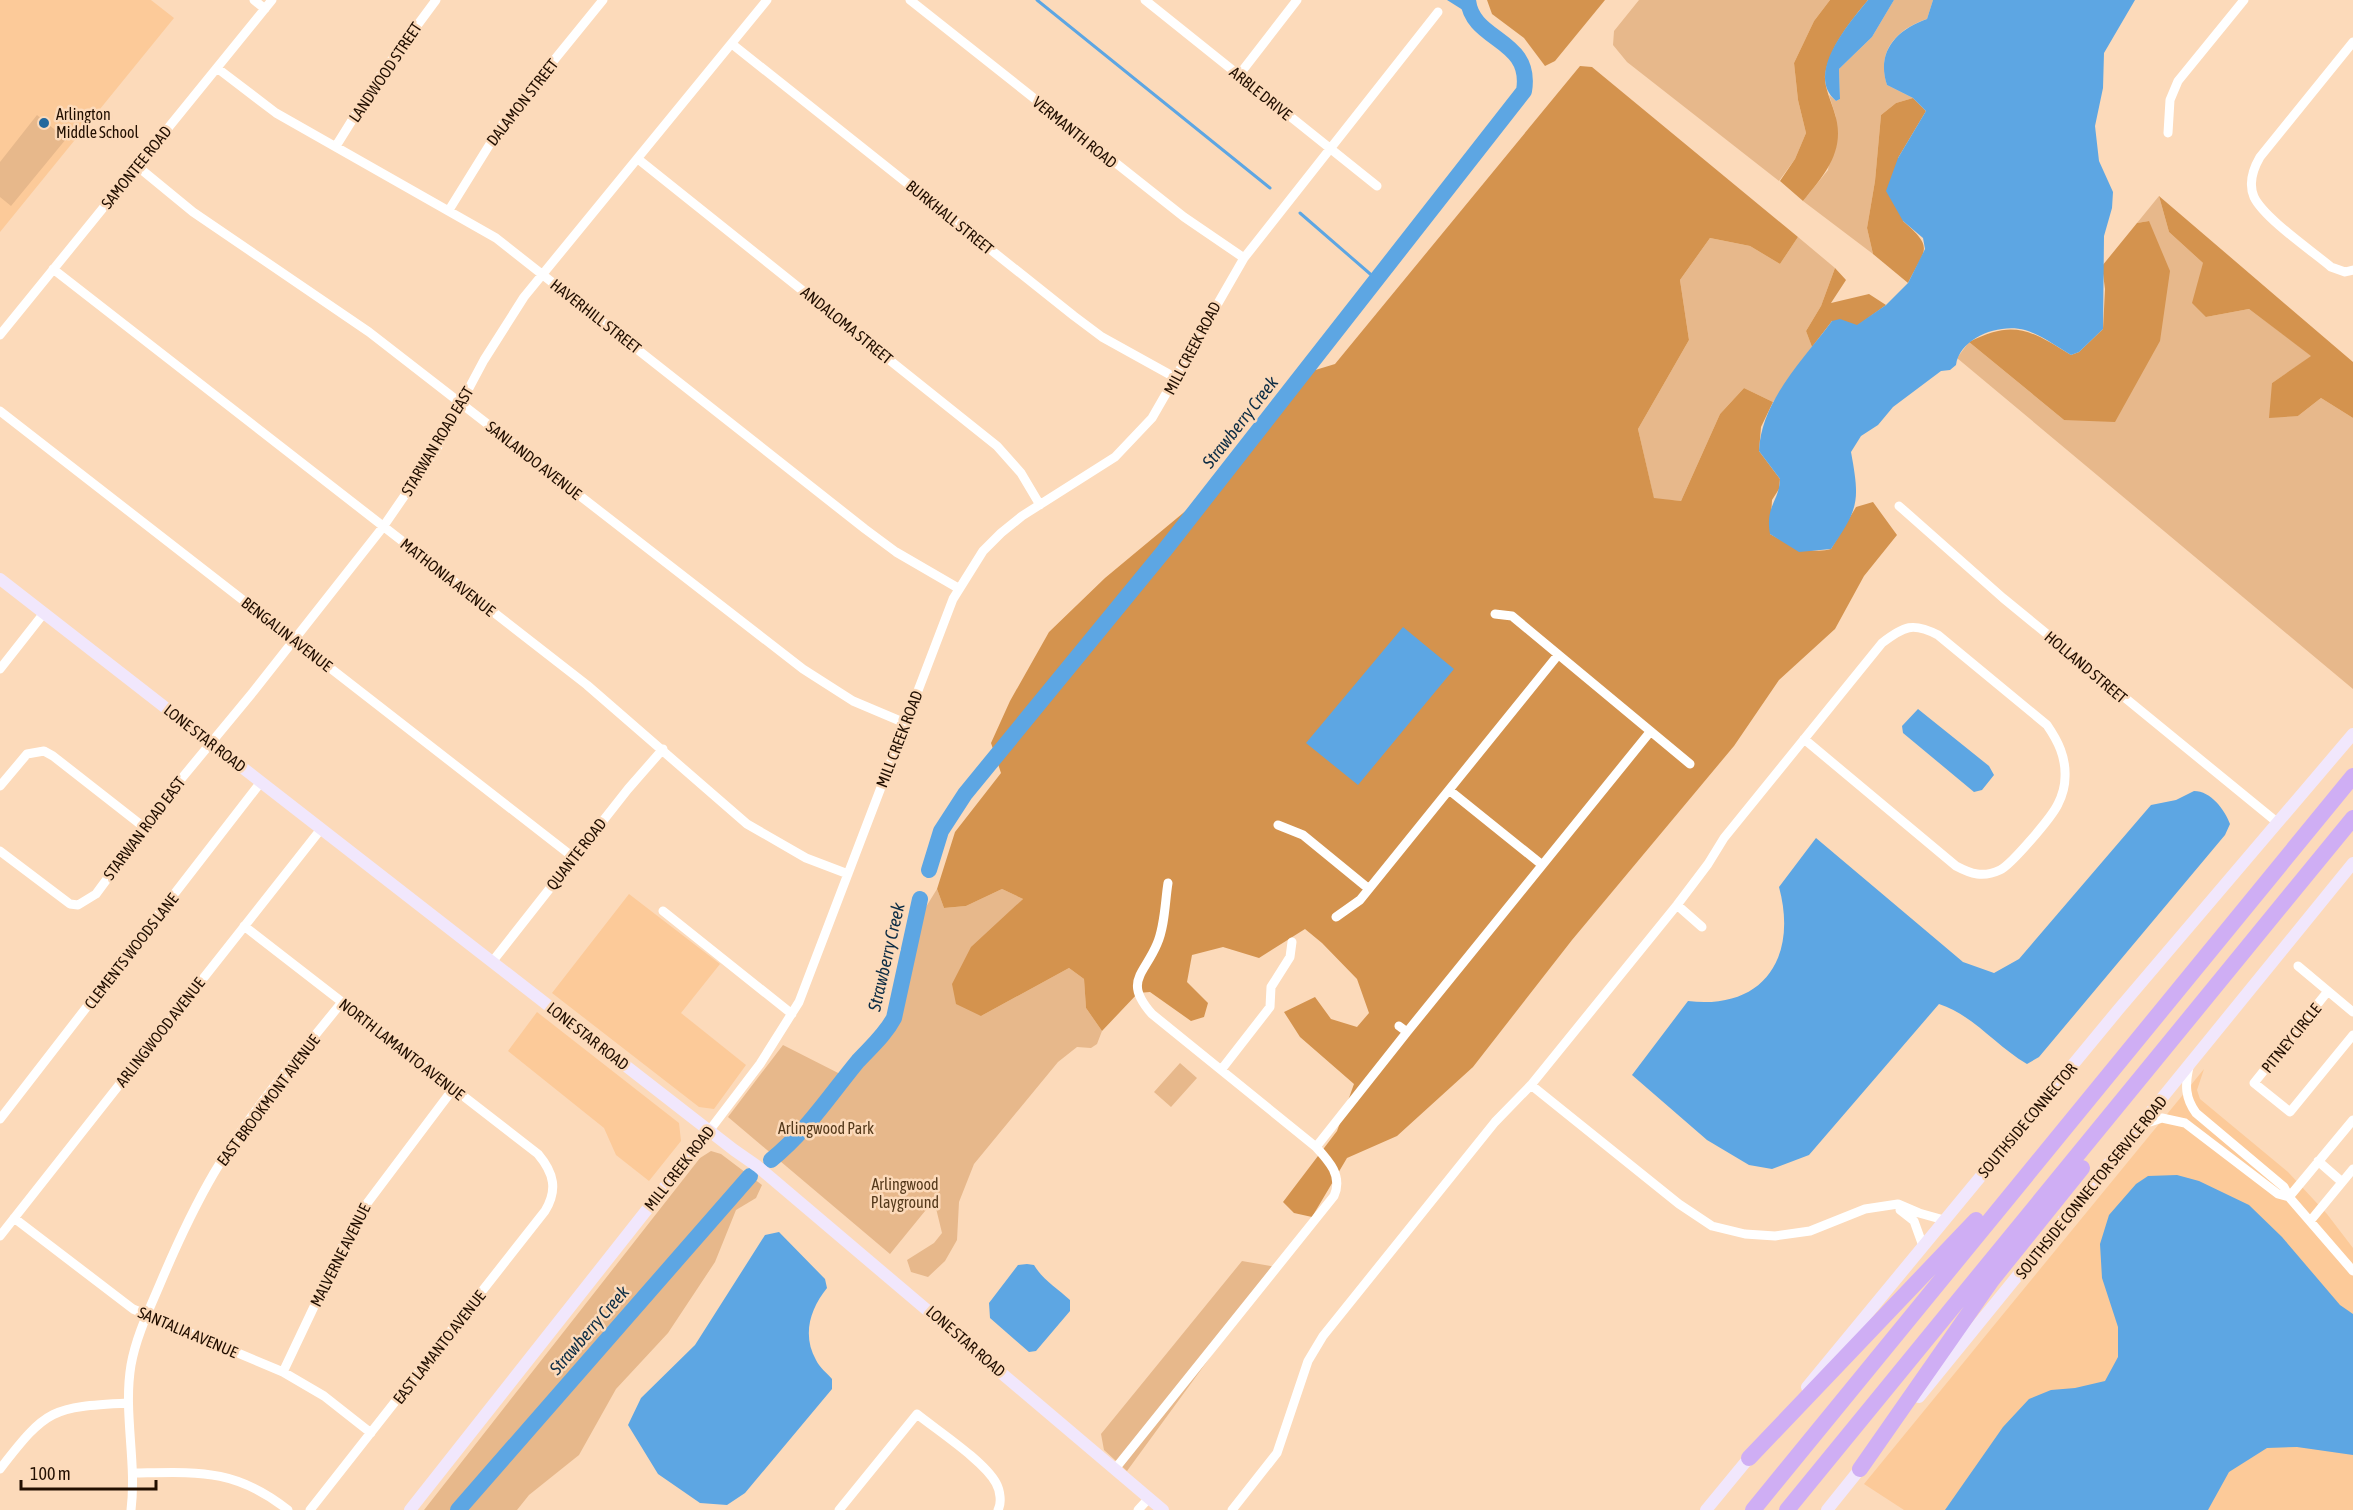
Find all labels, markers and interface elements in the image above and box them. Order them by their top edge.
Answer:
street label: LANDWOOD STREET [345,19,425,125]
street label: DALAMON STREET [483,55,561,149]
street label: ARBLE DRIVE [1226,63,1296,123]
street label: VERMANTH ROAD [1029,93,1121,171]
place label: Arlington Middle School [56,105,140,141]
marker: Arlington Middle School [37,116,51,130]
street label: SAMONTEE ROAD [97,122,175,212]
street label: BURKHALL STREET [903,176,997,258]
street label: HAVERHILL STREET [547,275,645,357]
street label: ANDALOMA STREET [798,283,896,367]
street label: MILL CREEK ROAD [1160,299,1224,397]
water label: Strawberry Creek [1197,371,1283,473]
street label: STARWAN ROAD EAST [397,383,477,499]
street label: SANLANDO AVENUE [483,417,585,503]
street label: MATHONIA AVENUE [397,535,499,620]
street label: BENGALIN AVENUE [238,593,336,675]
street label: HOLLAND STREET [2041,627,2131,707]
street label: MILL CREEK ROAD [872,688,926,790]
street label: LONE STAR ROAD [161,700,249,776]
street label: STARWAN ROAD EAST [99,773,189,883]
street label: QUANTE ROAD [542,815,610,893]
street label: CLEMENTS WOODS LANE [80,890,182,1012]
water label: Strawberry Creek [863,900,909,1014]
street label: ARLINGWOOD AVENUE [112,974,208,1090]
street label: NORTH LAMANTO AVENUE [336,995,468,1103]
street label: LONE STAR ROAD [544,998,632,1074]
street label: PITNEY CIRCLE [2258,1000,2324,1076]
street label: EAST BROOKMONT AVENUE [213,1031,323,1169]
street label: SOUTHSIDE CONNECTOR [1974,1059,2080,1181]
street label: SOUTHSIDE CONNECTOR SERVICE ROAD [2012,1092,2170,1282]
park label: Arlingwood Park [778,1119,874,1138]
street label: MILL CREEK ROAD [640,1122,718,1214]
park label: Arlingwood Playground [871,1175,939,1212]
street label: MALVERNE AVENUE [306,1200,374,1309]
water label: Strawberry Creek [544,1281,634,1379]
street label: EAST LAMANTO AVENUE [389,1287,489,1407]
street label: LONE STAR ROAD [923,1302,1009,1380]
street label: SANTALIA AVENUE [136,1303,241,1361]
scale bar [21,1453,156,1491]
text: 100 m [30,1463,71,1484]

